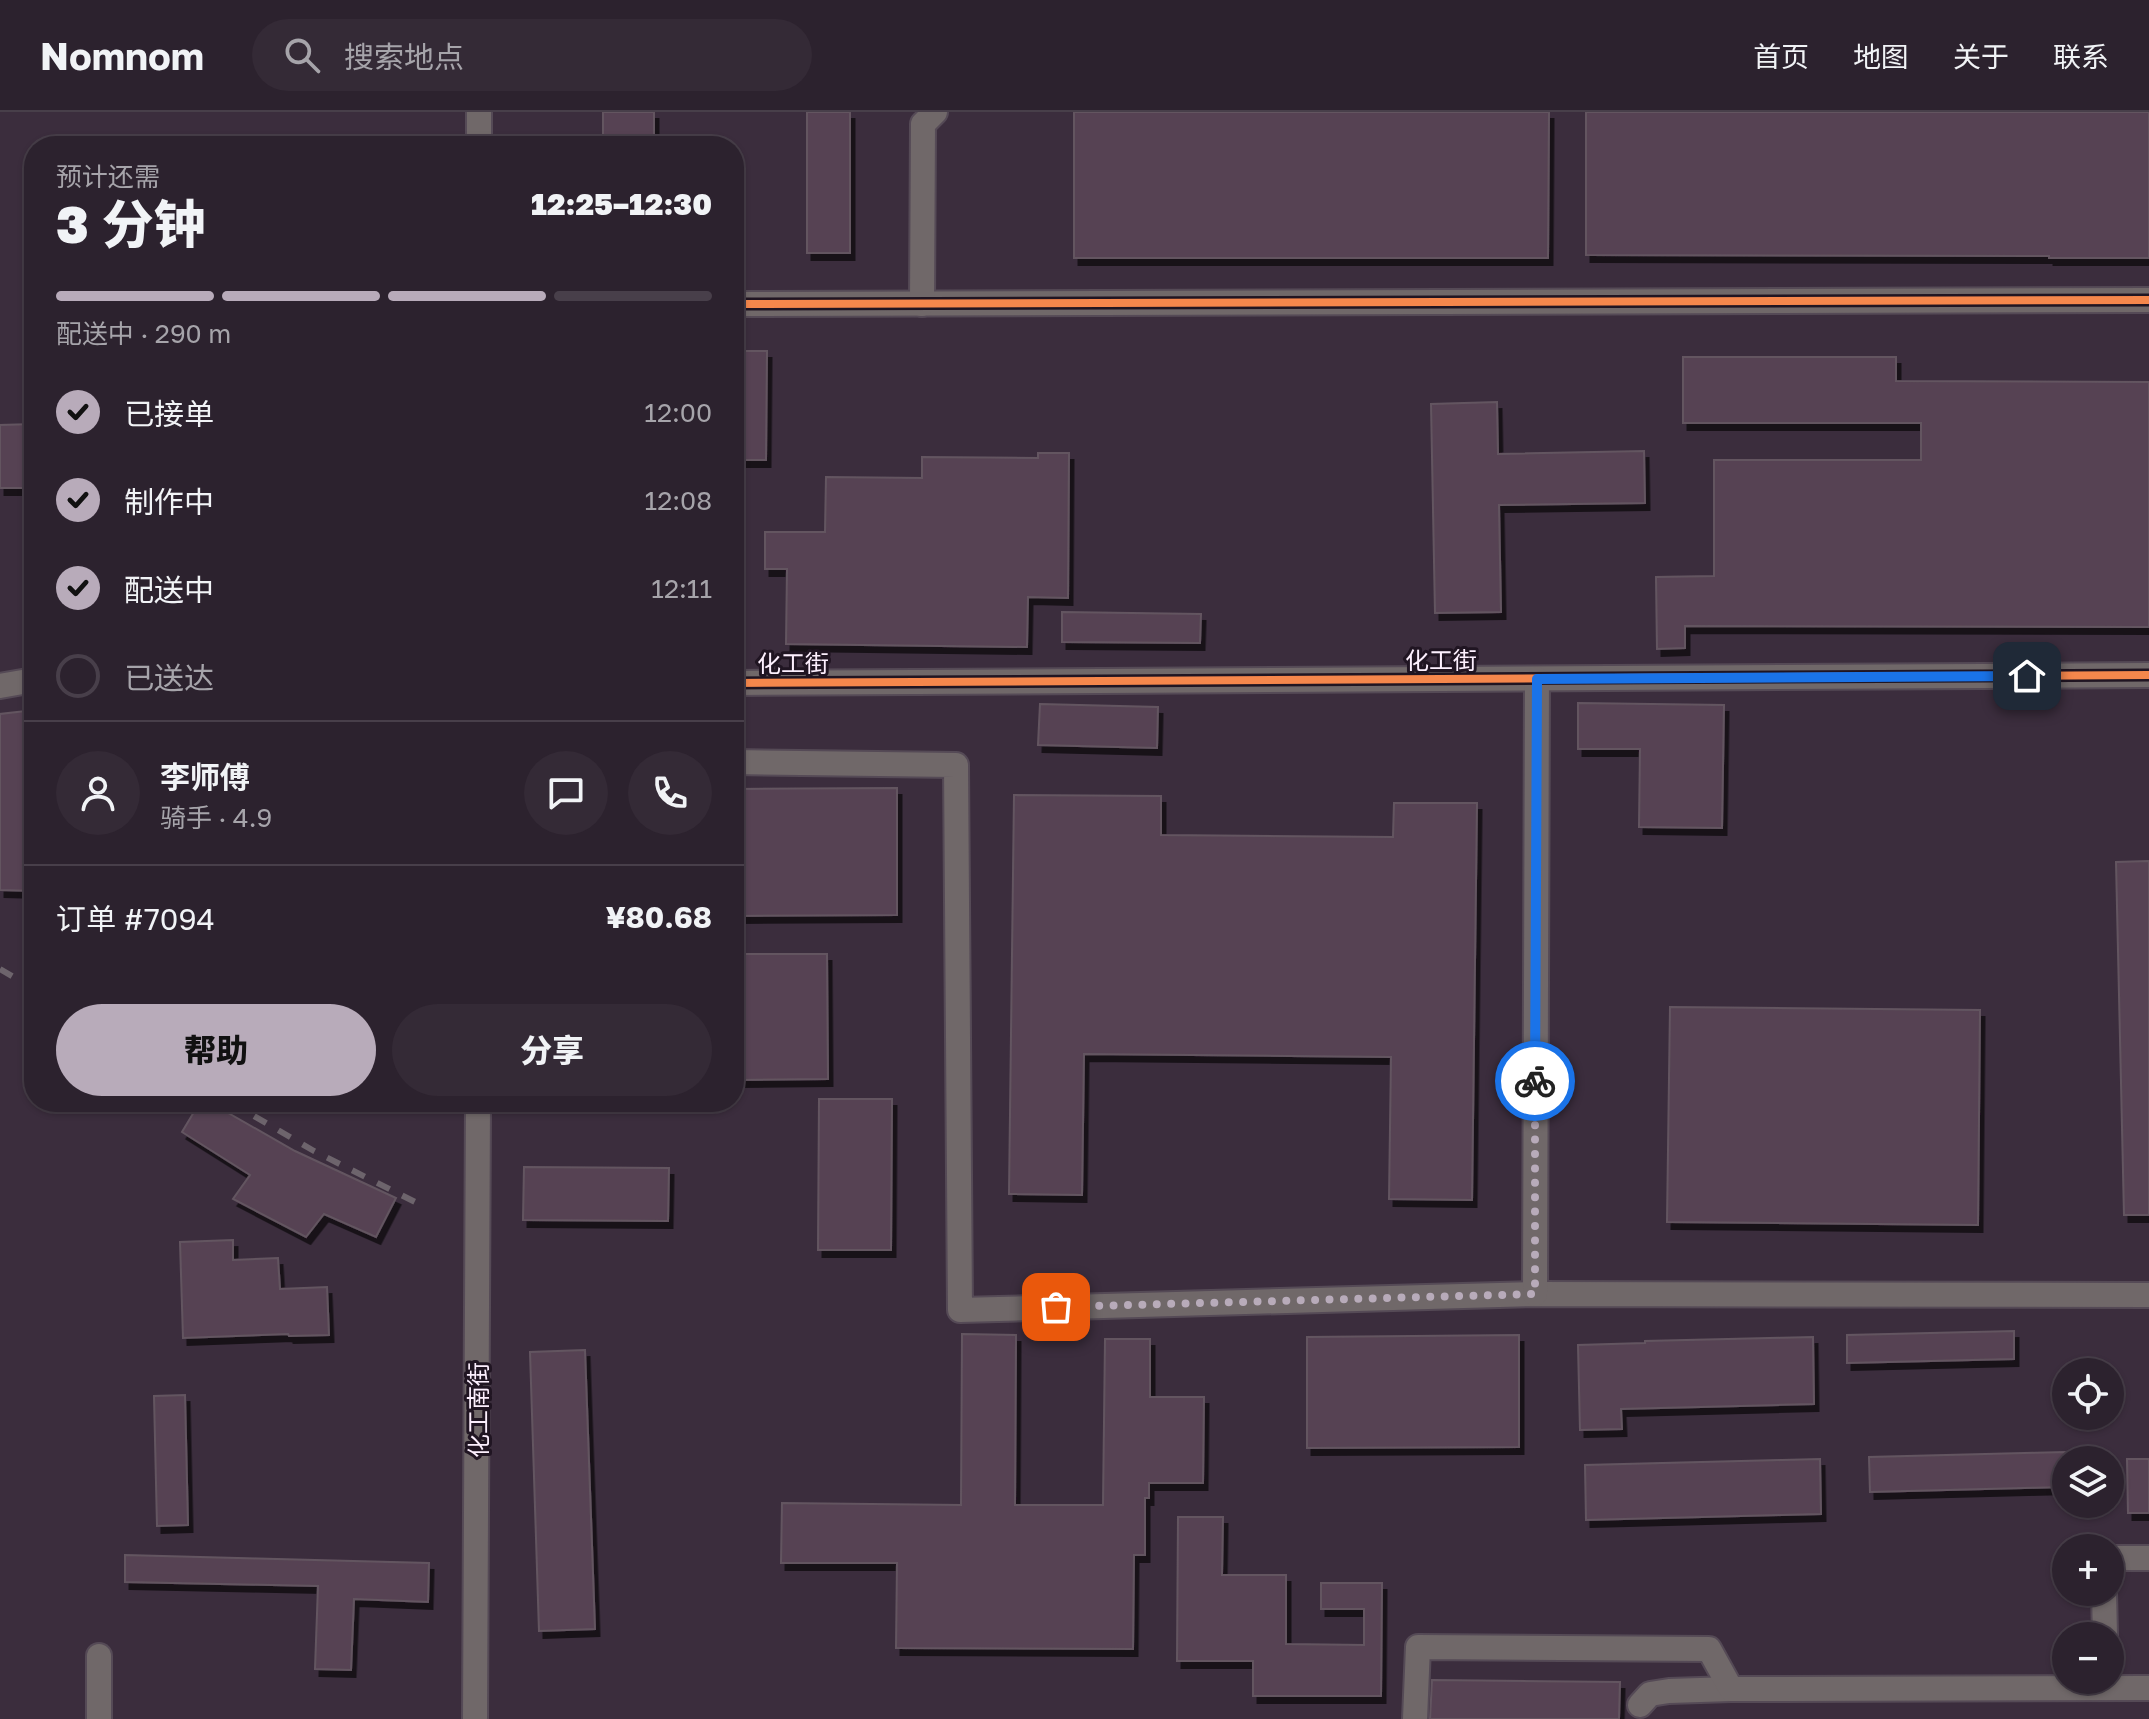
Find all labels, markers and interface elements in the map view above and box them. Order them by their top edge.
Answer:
search box [252,19,812,91]
text: Nomnom [40,33,204,78]
icon: search [280,33,324,77]
text: 搜索地点 [344,39,464,75]
text: 首页 [1753,40,1809,73]
text: 地图 [1853,40,1909,73]
text: 关于 [1953,40,2009,73]
text: 联系 [2053,40,2109,73]
text: 预计还需 [56,161,160,192]
text: 12:25–12:30 [531,186,712,222]
text: 3 分钟 [56,192,206,254]
text: 配送中 · 290 m [56,318,231,349]
icon: check [56,390,100,434]
text: 已接单 [124,396,214,432]
text: 12:00 [644,397,712,428]
icon: check [56,478,100,522]
text: 制作中 [124,484,214,520]
text: 12:08 [645,485,712,516]
icon: check [56,566,100,610]
text: 配送中 [124,572,214,608]
text: 12:11 [651,573,712,604]
pin [1993,642,2061,710]
street label: 化工街 [1405,645,1477,674]
street label: 化工街 [757,648,829,677]
icon: home [2005,654,2049,698]
text: 已送达 [124,660,214,696]
button: person [56,751,140,835]
button: chat [524,751,608,835]
button: phone [628,751,712,835]
text: 李师傅 [160,759,250,795]
text: 骑手 · 4.9 [160,802,272,833]
text: ¥80.68 [606,899,712,935]
text: 订单 #7094 [56,901,215,937]
button: 帮助 [56,1004,376,1096]
button: 分享 [392,1004,712,1096]
courier [1495,1041,1575,1121]
icon: bike [1513,1059,1557,1103]
pin [1022,1273,1090,1341]
icon: bag [1034,1285,1078,1329]
map controls [2052,1358,2124,1694]
button: locate [2052,1358,2124,1430]
street label: 化工南街 [463,1362,492,1458]
button: layers [2052,1446,2124,1518]
button: + [2052,1534,2124,1606]
button: − [2052,1622,2124,1694]

